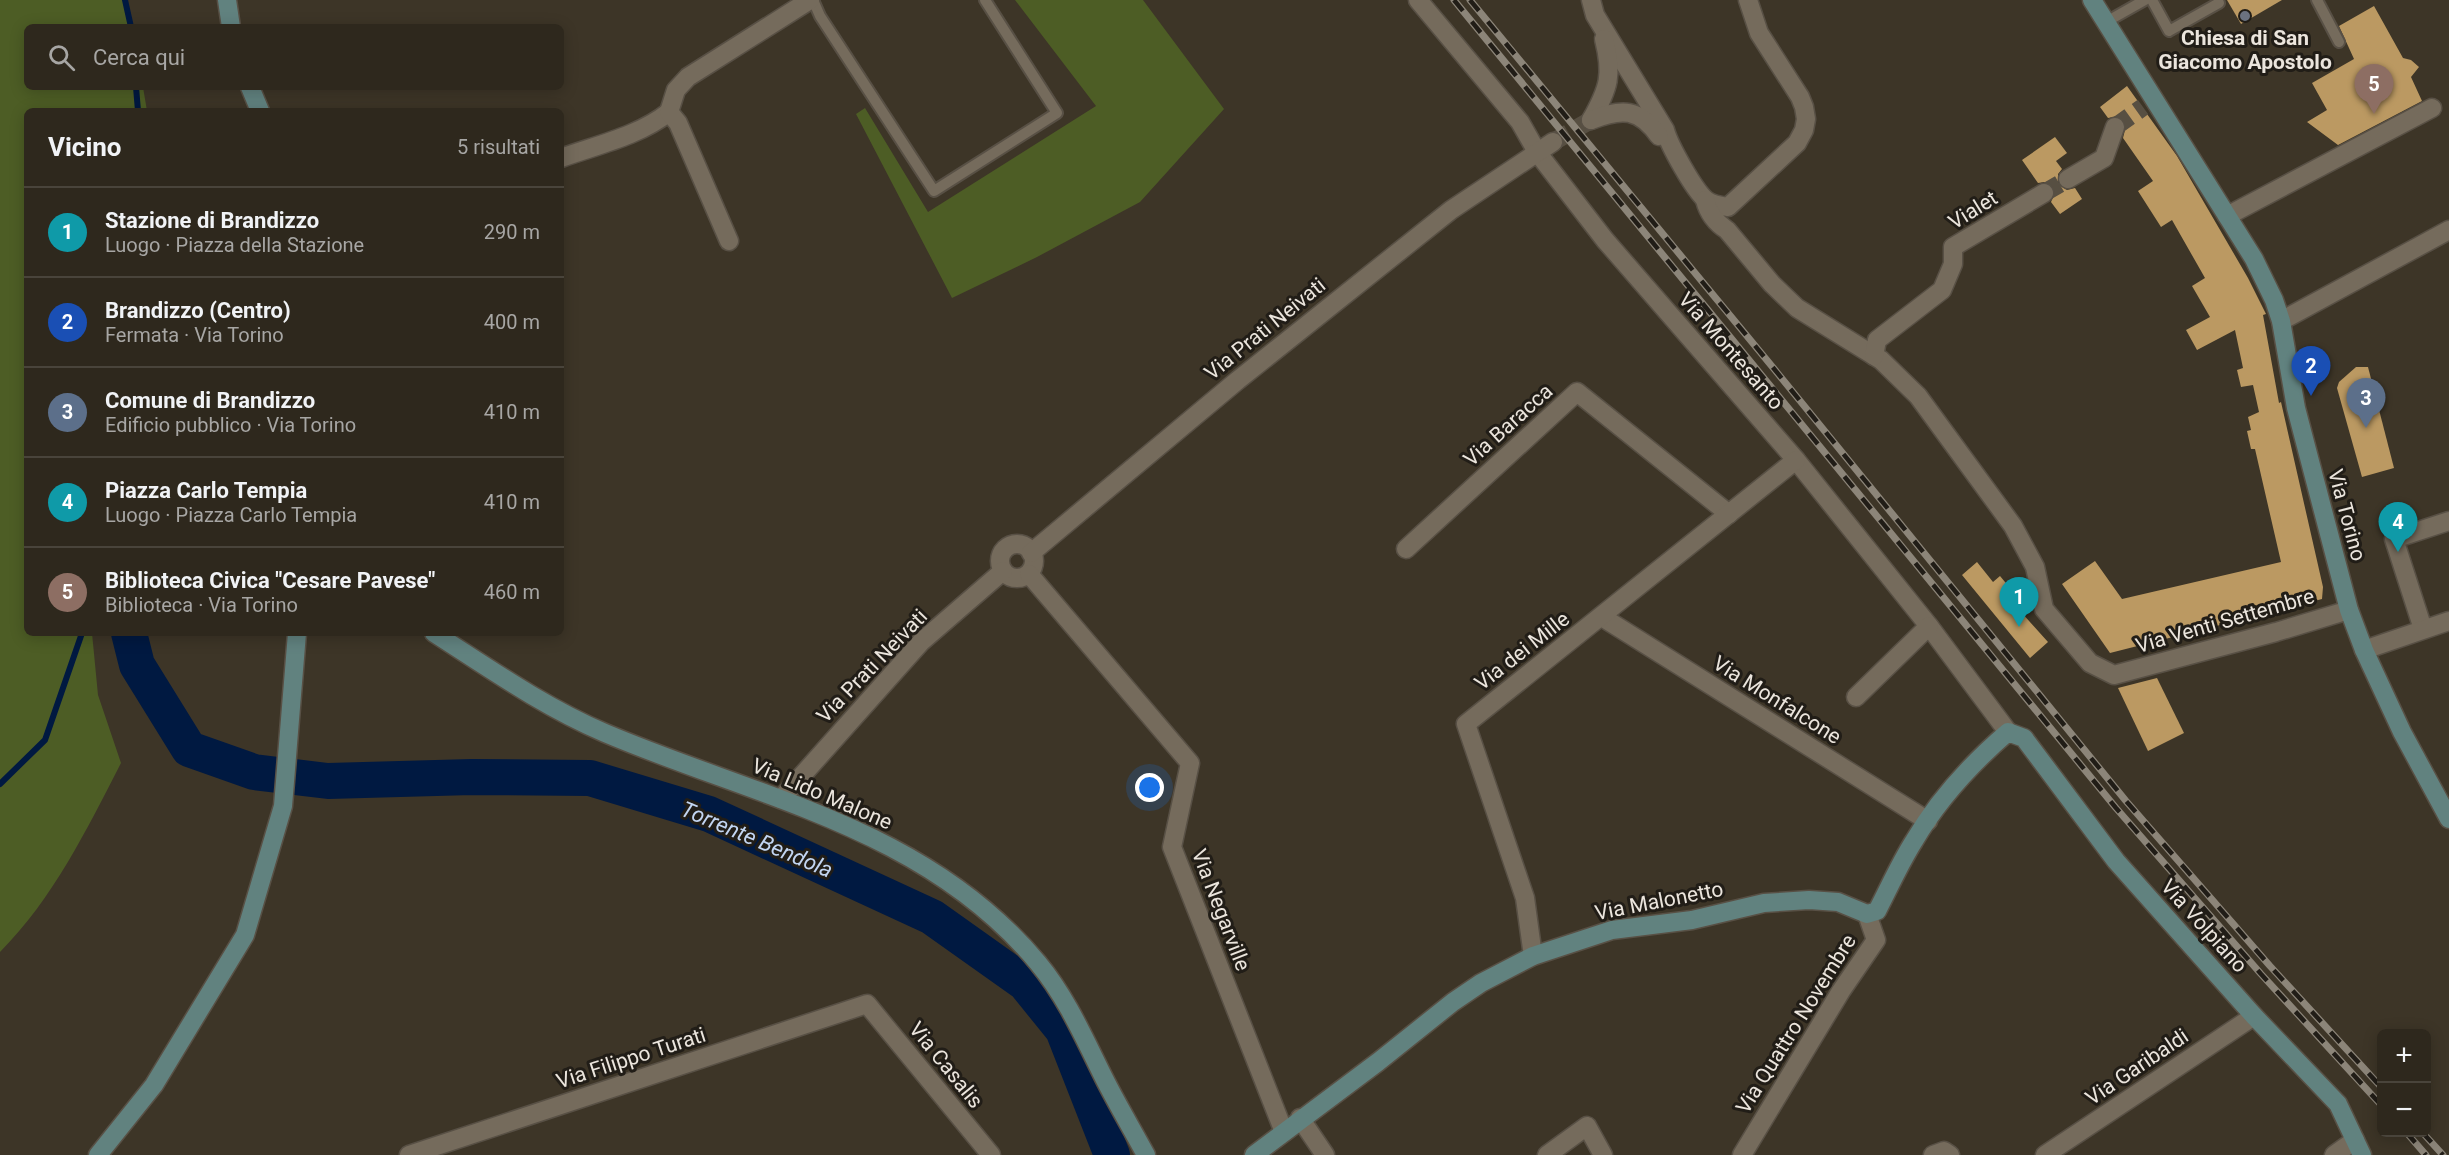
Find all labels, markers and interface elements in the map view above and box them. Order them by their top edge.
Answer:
marker: Chiesa di San Giacomo Apostolo [2238,9,2252,23]
search box [24,24,564,90]
place label: Chiesa di San Giacomo Apostolo [2158,26,2332,74]
icon: search [45,41,78,74]
text: Cerca qui [93,45,185,70]
pin: 5 [2354,64,2394,114]
text: Vicino [48,132,122,162]
text: 5 risultati [457,135,540,159]
street label: Vialet [1944,186,2002,234]
text: Stazione di Brandizzo [105,208,319,233]
text: 1 [62,220,73,244]
text: 290 m [484,220,540,244]
text: Luogo · Piazza della Stazione [105,233,364,257]
street label: Via Prati Neivati [1200,273,1330,385]
street label: Via Montesanto [1674,287,1788,415]
text: Brandizzo (Centro) [105,298,291,323]
text: 2 [62,310,73,334]
text: 400 m [484,310,540,334]
text: Fermata · Via Torino [105,323,284,347]
pin: 2 [2292,346,2330,396]
pin: 3 [2346,378,2386,428]
street label: Via Baracca [1459,379,1557,471]
text: Comune di Brandizzo [105,388,315,413]
text: 3 [62,400,73,424]
text: 410 m [484,400,540,424]
text: Edificio pubblico · Via Torino [105,413,356,437]
street label: Via Torino [2323,466,2371,564]
text: Piazza Carlo Tempia [105,478,307,503]
text: 4 [62,490,73,514]
text: 410 m [484,490,540,514]
pin: 4 [2378,502,2418,552]
text: Luogo · Piazza Carlo Tempia [105,503,357,527]
text: Biblioteca Civica "Cesare Pavese" [105,568,435,593]
pin: 1 [2000,578,2038,627]
text: 5 [62,580,73,604]
text: 460 m [484,580,540,604]
street label: Via Venti Settembre [2133,584,2317,658]
text: Biblioteca · Via Torino [105,593,298,617]
street label: Via Prati Neivati [812,604,932,728]
street label: Via dei Mille [1470,607,1574,695]
street label: Via Monfalcone [1708,651,1846,749]
street label: Via Lido Malone [748,754,896,834]
your location [1135,773,1164,802]
water label: Torrente Bendola [677,796,836,883]
street label: Via Negarville [1187,846,1255,974]
street label: Via Volpiano [2156,874,2252,978]
street label: Via Malonetto [1593,877,1725,925]
street label: Via Quattro Novembre [1731,930,1861,1118]
street label: Via Casalis [904,1017,988,1113]
street label: Via Filippo Turati [553,1023,709,1093]
street label: Via Garibaldi [2081,1024,2193,1110]
map controls [2377,1029,2431,1137]
button: + [2377,1029,2431,1083]
button: − [2377,1083,2431,1137]

